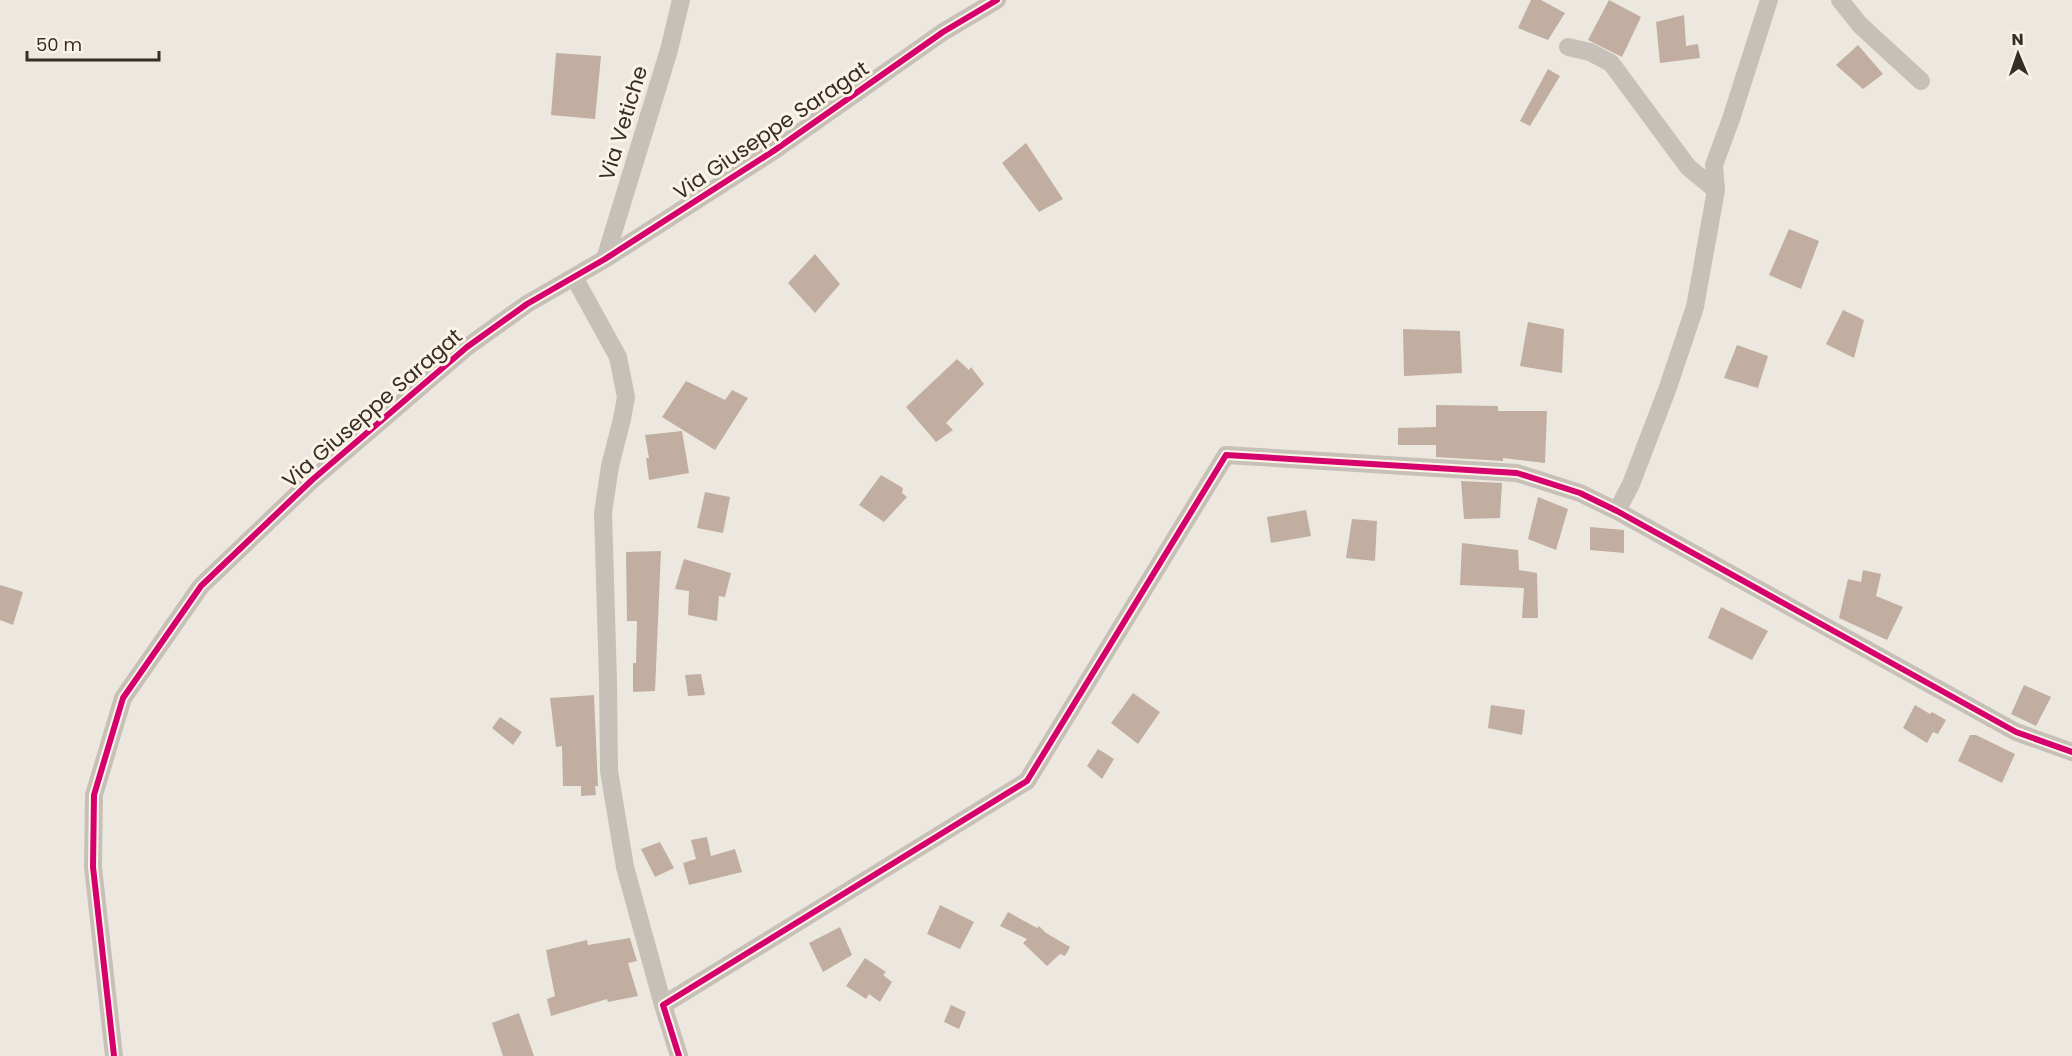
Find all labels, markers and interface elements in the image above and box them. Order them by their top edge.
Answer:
scale bar [27,24,159,62]
north arrow [1988,24,2048,84]
text: N [2011,28,2024,51]
text: 50 m [36,32,82,57]
street label: Via Giuseppe Saragat [668,54,874,206]
street label: Via Vetiche [592,62,654,184]
street label: Via Giuseppe Saragat [276,322,468,494]

